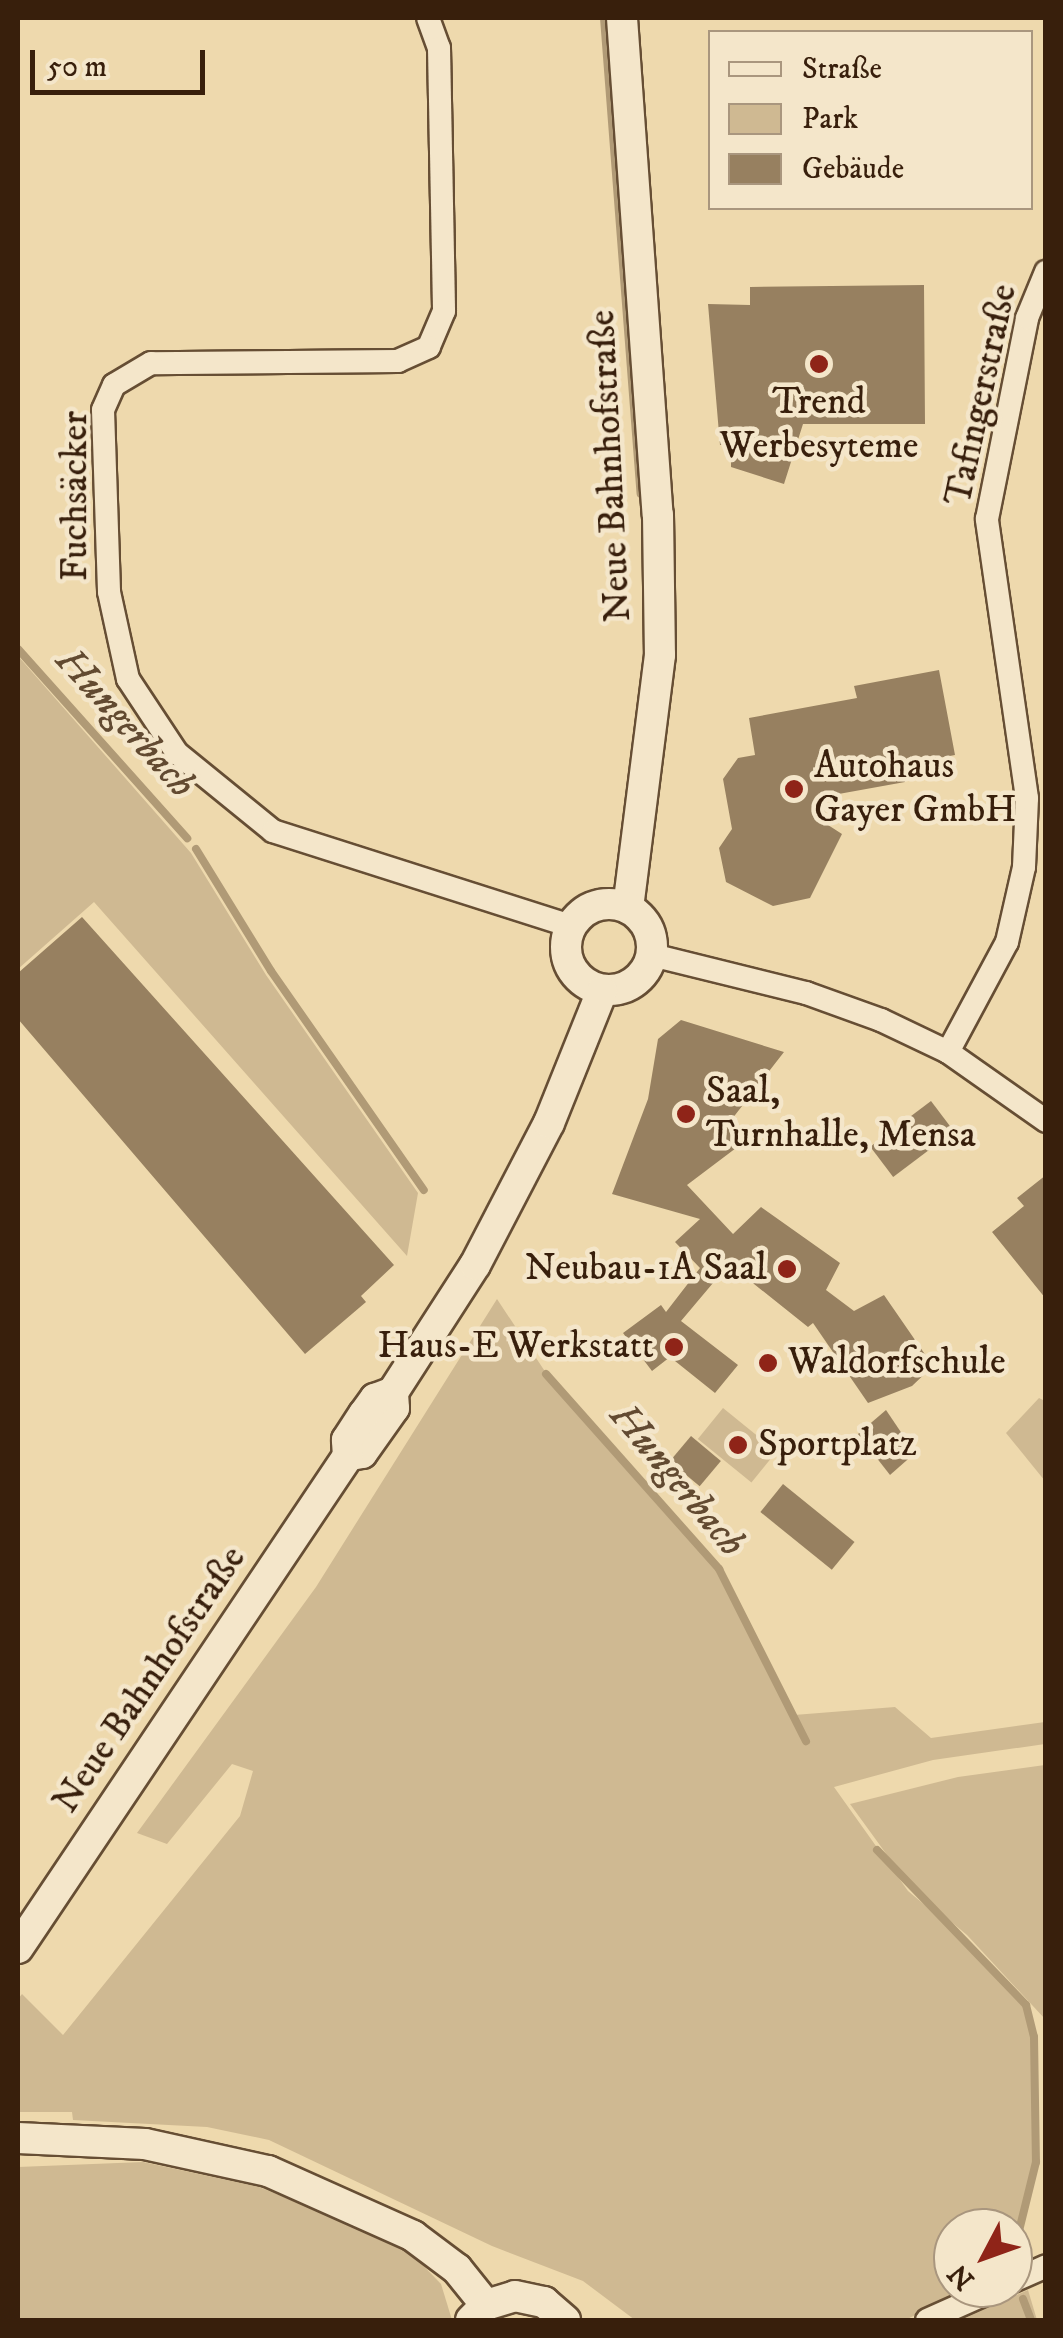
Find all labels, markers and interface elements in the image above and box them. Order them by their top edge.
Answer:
scale bar [35,30,210,92]
legend [708,30,1033,210]
text: 50 m [47,49,107,86]
text: Straße [802,51,882,88]
text: Park [802,101,858,138]
text: Gebäude [802,151,904,188]
street label: Tafingerstraße [936,280,1028,510]
street label: Neue Bahnhofstraße [580,309,642,623]
marker: Trend Werbesyteme [808,353,830,375]
place label: Trend Werbesyteme [719,380,919,469]
street label: Fuchsäcker [53,411,99,581]
water label: Hungerbach [45,638,205,808]
place label: Autohaus Gayer GmbH [814,744,1017,834]
marker: Autohaus Gayer GmbH [783,778,805,800]
place label: Saal, Turnhalle, Mensa [706,1069,976,1158]
marker: Saal, Turnhalle, Mensa [675,1103,697,1125]
place label: Neubau-1A Saal [525,1246,767,1292]
marker: Neubau-1A Saal [776,1258,798,1280]
place label: Haus-E Werkstatt [378,1324,654,1370]
marker: Haus-E Werkstatt [663,1336,685,1358]
place label: Waldorfschule [788,1340,1006,1386]
marker: Waldorfschule [757,1352,779,1374]
water label: Hungerbach [599,1393,755,1567]
place label: Sportplatz [758,1422,917,1468]
marker: Sportplatz [727,1434,749,1456]
street label: Neue Bahnhofstraße [44,1538,256,1822]
north arrow [933,2208,1033,2308]
text: N [941,2257,982,2297]

